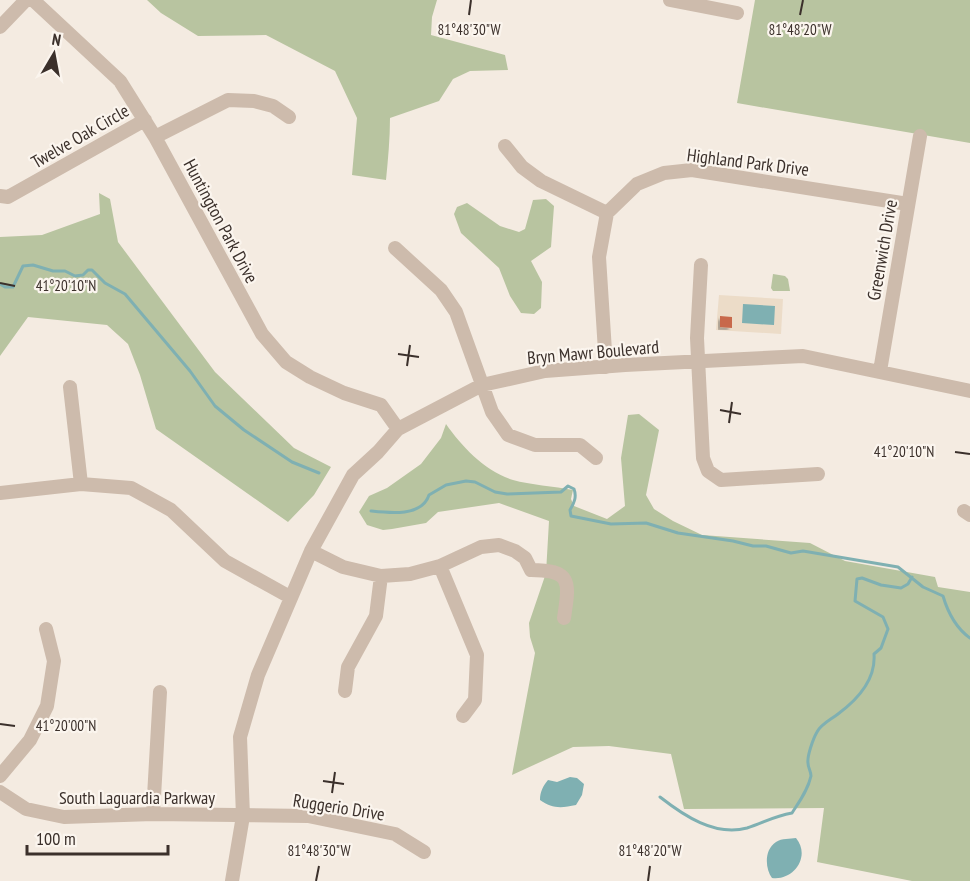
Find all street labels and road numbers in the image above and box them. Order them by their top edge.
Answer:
street label: Twelve Oak Circle [27,99,133,173]
street label: Highland Park Drive [686,143,810,181]
street label: Huntington Park Drive [179,155,263,287]
street label: Greenwich Drive [862,198,902,302]
street label: Bryn Mawr Boulevard [526,335,660,369]
street label: South Laguardia Parkway [59,786,215,809]
street label: Ruggerio Drive [291,788,387,826]

